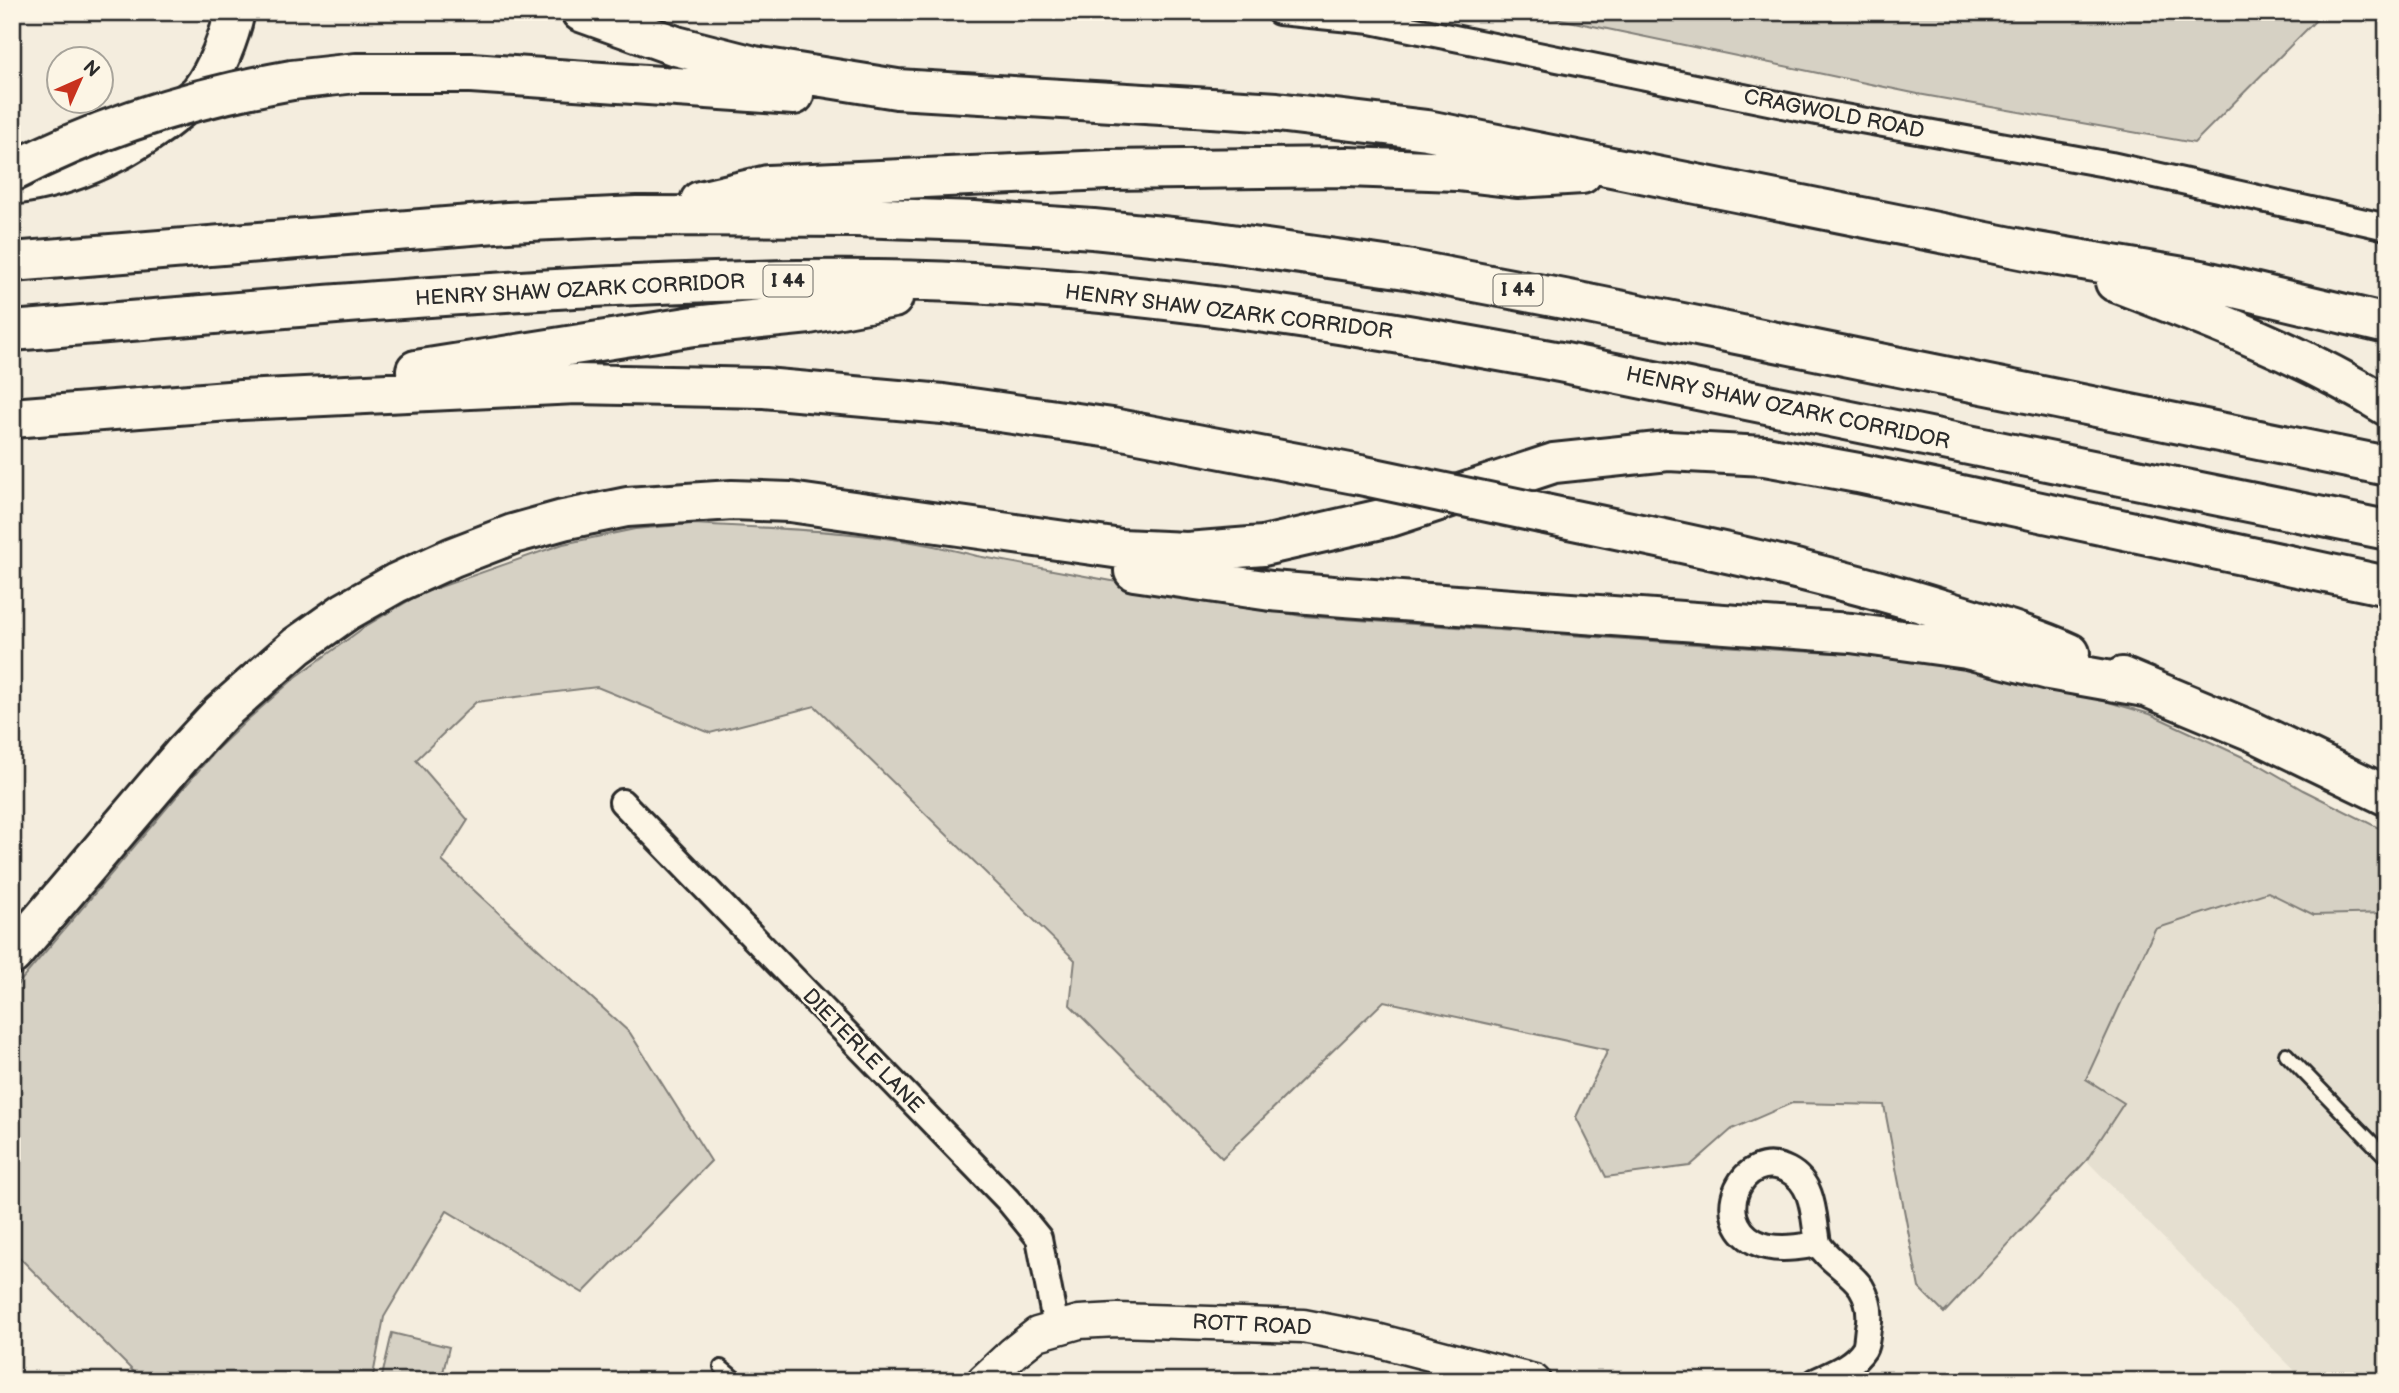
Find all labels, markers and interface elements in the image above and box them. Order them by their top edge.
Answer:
north arrow [46,46,116,116]
text: N [78,56,104,82]
street label: CRAGWOLD ROAD [1741,84,1927,144]
road number: I 44 [764,266,812,296]
street label: HENRY SHAW OZARK CORRIDOR [414,269,746,311]
road number: I 44 [1494,274,1542,306]
street label: HENRY SHAW OZARK CORRIDOR [1064,279,1394,345]
street label: HENRY SHAW OZARK CORRIDOR [1624,361,1952,455]
street label: DIETERLE LANE [797,984,929,1118]
street label: ROTT ROAD [1192,1309,1312,1341]

